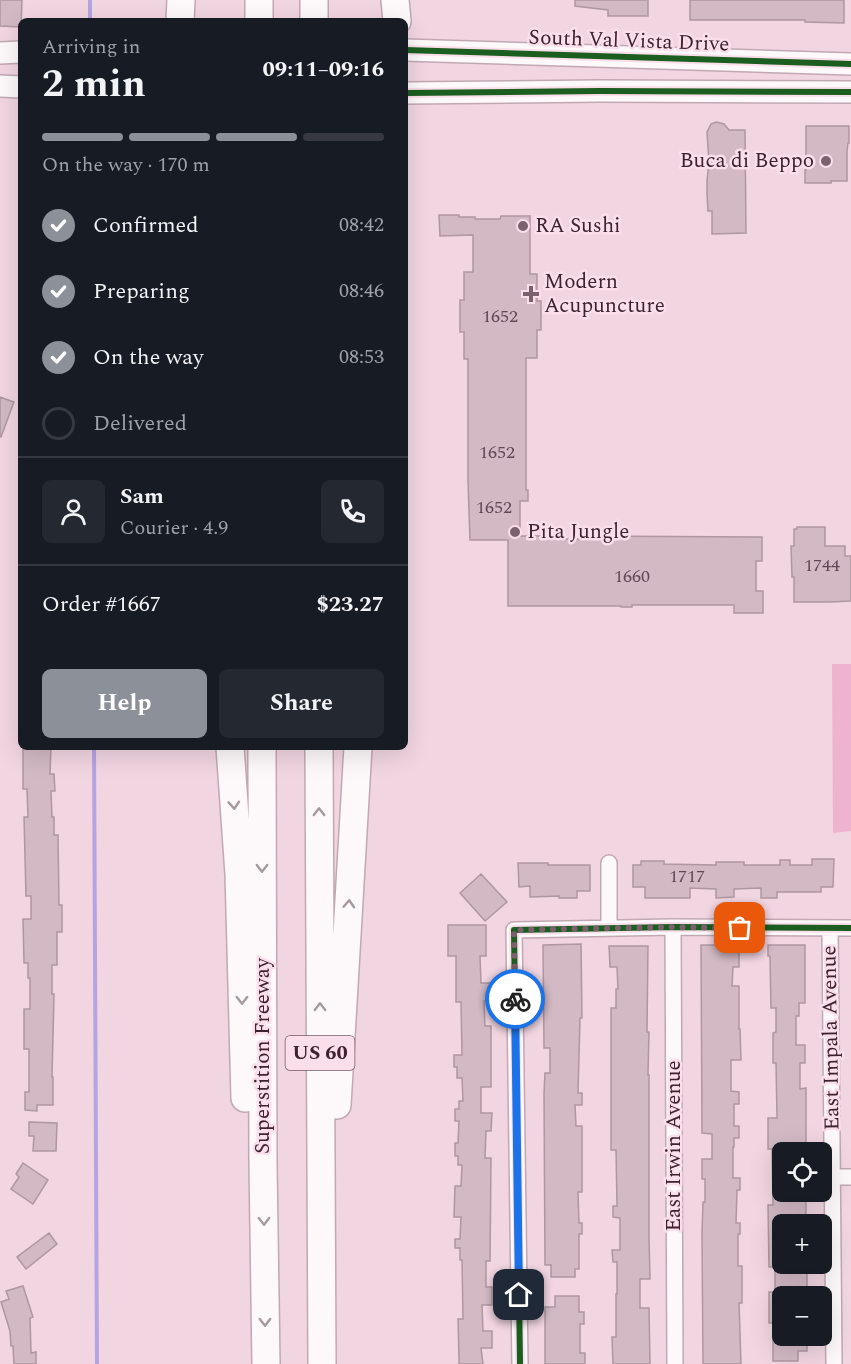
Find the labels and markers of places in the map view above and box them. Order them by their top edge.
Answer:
place label: Buca di Beppo [680,145,814,177]
marker: Buca di Beppo [819,154,833,168]
place label: RA Sushi [535,210,621,242]
marker: RA Sushi [516,219,530,233]
place label: Modern Acupuncture [544,266,665,322]
marker: Modern Acupuncture [522,285,540,303]
place label: Pita Jungle [527,516,629,548]
marker: Pita Jungle [508,525,522,539]
pin [714,902,765,953]
pin [493,1269,544,1320]

